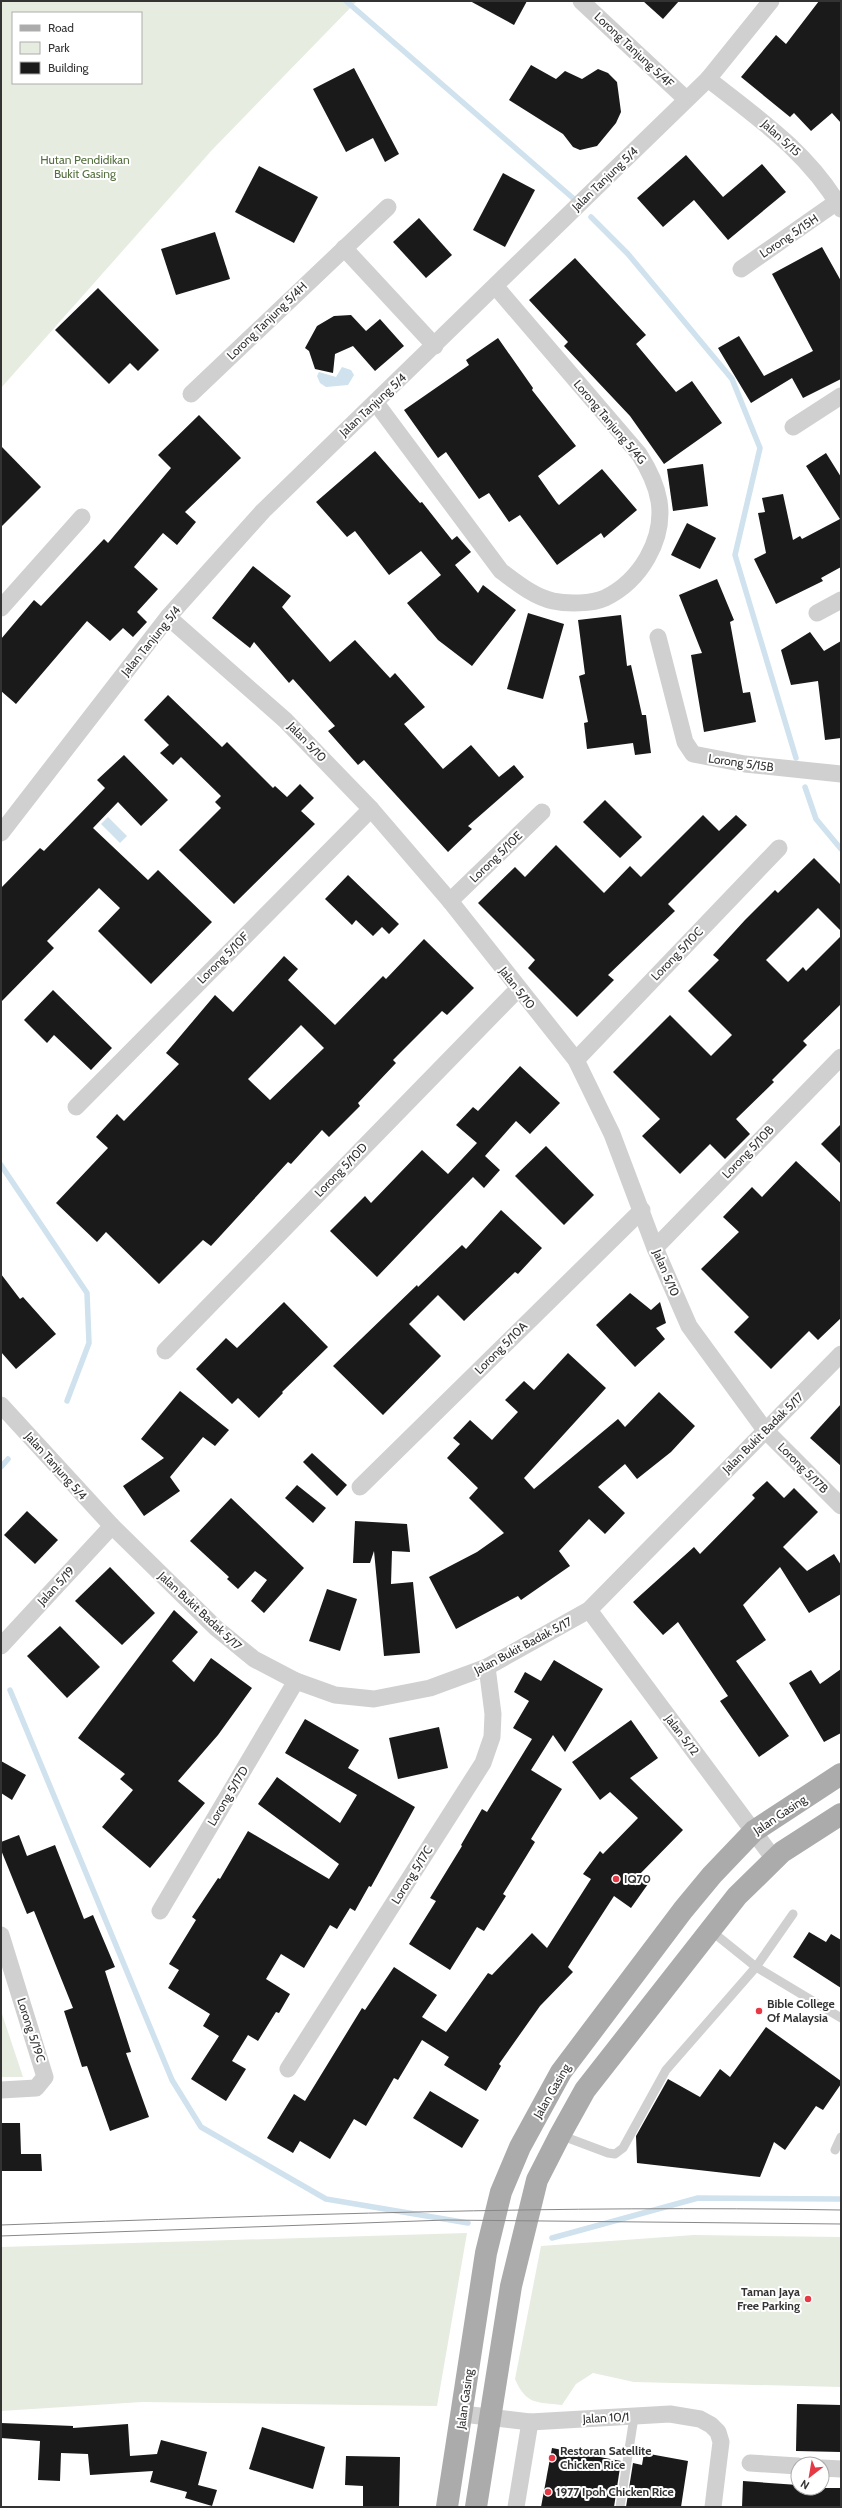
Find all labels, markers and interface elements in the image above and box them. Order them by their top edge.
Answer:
street label: Lorong Tanjung 5/4F [591,9,678,91]
legend [12,12,142,84]
text: Road [48,20,74,35]
text: Park [48,40,70,55]
text: Building [48,60,90,75]
street label: Jalan 5/15 [758,115,804,159]
street label: Jalan Tanjung 5/4 [568,143,641,215]
park label: Hutan Pendidikan Bukit Gasing [40,152,130,181]
street label: Lorong 5/15H [757,211,821,261]
street label: Lorong Tanjung 5/4H [223,279,310,363]
street label: Jalan Tanjung 5/4 [335,370,409,440]
street label: Lorong Tanjung 5/4G [571,376,650,467]
street label: Jalan Tanjung 5/4 [117,603,184,680]
street label: Jalan 5/10 [284,718,330,765]
street label: Lorong 5/15B [707,750,775,775]
street label: Lorong 5/10E [466,828,525,885]
street label: Lorong 5/10C [648,924,706,983]
street label: Lorong 5/10F [194,928,252,987]
street label: Jalan 5/10 [496,963,538,1012]
street label: Lorong 5/10B [719,1122,777,1181]
street label: Lorong 5/10D [311,1139,370,1200]
street label: Jalan 5/10 [650,1246,683,1298]
street label: Lorong 5/10A [471,1318,530,1377]
street label: Jalan Bukit Badak 5/17 [718,1389,806,1477]
street label: Jalan Tanjung 5/4 [21,1428,91,1503]
street label: Lorong 5/17B [775,1439,832,1496]
street label: Jalan 5/19 [33,1563,78,1609]
street label: Jalan Bukit Badak 5/17 [155,1567,245,1653]
street label: Jalan Bukit Badak 5/17 [470,1613,574,1678]
street label: Jalan 5/12 [662,1711,703,1758]
street label: Lorong 5/17D [204,1763,251,1828]
street label: Jalan Gasing [750,1791,810,1838]
street label: Lorong 5/17C [388,1843,435,1907]
place label: IQ70 [624,1871,651,1886]
marker: IQ70 [611,1874,621,1884]
street label: Lorong 5/19C [14,1996,49,2064]
place label: Bible College Of Malaysia [767,1996,835,2025]
marker: Bible College Of Malaysia [754,2006,764,2016]
street label: Jalan Gasing [529,2060,574,2122]
place label: Taman Jaya Free Parking [737,2284,800,2313]
marker: Taman Jaya Free Parking [803,2294,813,2304]
street label: Jalan Gasing [453,2367,476,2431]
street label: Jalan 10/1 [581,2409,630,2426]
place label: Restoran Satellite Chicken Rice [560,2443,651,2472]
marker: Restoran Satellite Chicken Rice [547,2453,557,2463]
north arrow [790,2456,830,2496]
text: N [798,2477,812,2493]
place label: 1977 Ipoh Chicken Rice [556,2484,674,2499]
marker: 1977 Ipoh Chicken Rice [543,2487,553,2497]

